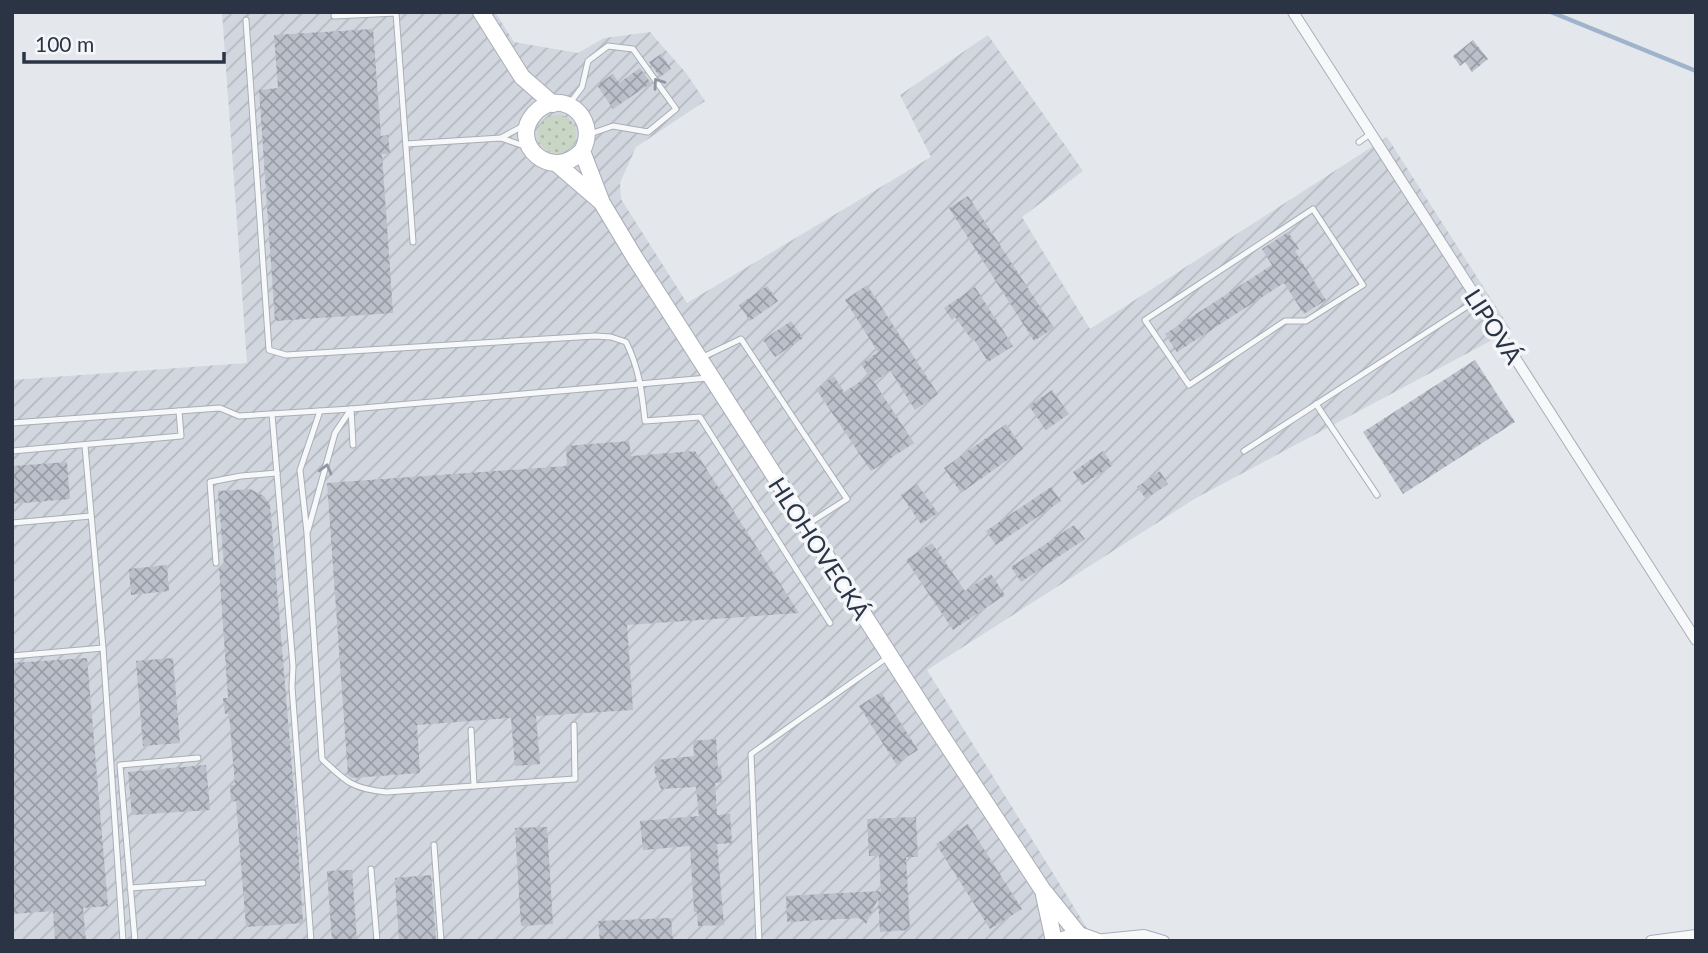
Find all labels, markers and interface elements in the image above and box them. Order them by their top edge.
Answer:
scale bar [24,21,224,65]
text: 100 m [35,31,94,56]
one-way arrow [653,78,666,91]
street label: LIPOVÁ [1459,283,1529,369]
one-way arrow [318,464,332,476]
street label: HLOHOVECKÁ [763,471,877,625]

